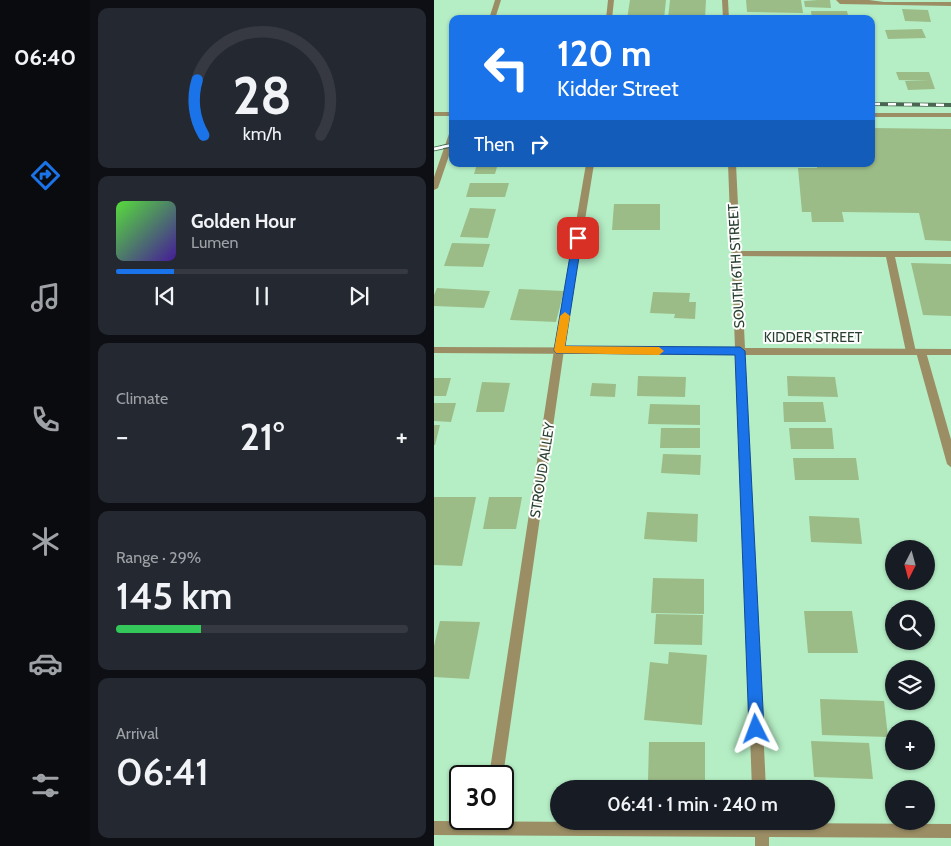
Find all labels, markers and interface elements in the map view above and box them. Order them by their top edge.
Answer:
text: 120 m [557,32,651,75]
icon: left [474,35,539,100]
text: 06:40 [14,44,76,71]
text: 28 [233,64,291,127]
text: Kidder Street [557,75,679,102]
text: km/h [242,123,282,144]
icon: right [525,130,553,158]
text: Then [474,133,515,156]
icon: directions [28,158,63,193]
street label: SOUTH 6TH STREET [724,203,748,329]
text: Golden Hour [191,210,296,233]
pin [557,217,599,259]
icon: arrive [564,224,592,252]
text: Lumen [191,233,238,252]
icon: music [28,280,63,315]
icon: previous [151,282,179,310]
icon: pause [248,282,276,310]
icon: next [345,282,373,310]
street label: KIDDER STREET [764,328,863,346]
text: Climate [116,389,168,408]
icon: phone [28,402,63,437]
text: 21° [240,413,284,460]
text: − [116,419,128,453]
text: + [396,419,408,453]
street label: STROUD ALLEY [526,420,559,519]
icon: climate [28,524,63,559]
north arrow [885,540,935,590]
map controls [885,540,935,830]
text: Range · 29% [116,548,201,567]
text: 145 km [116,572,233,619]
button: search [885,600,935,650]
icon: car [28,646,63,681]
button: layers [885,660,935,710]
position arrow [729,702,781,754]
button: + [885,720,935,770]
text: Arrival [116,724,159,743]
text: 06:41 [116,748,209,795]
speed limit sign: 30 [449,765,514,830]
icon: filters [28,768,63,803]
button: − [885,780,935,830]
text: 06:41 · 1 min · 240 m [607,793,778,816]

